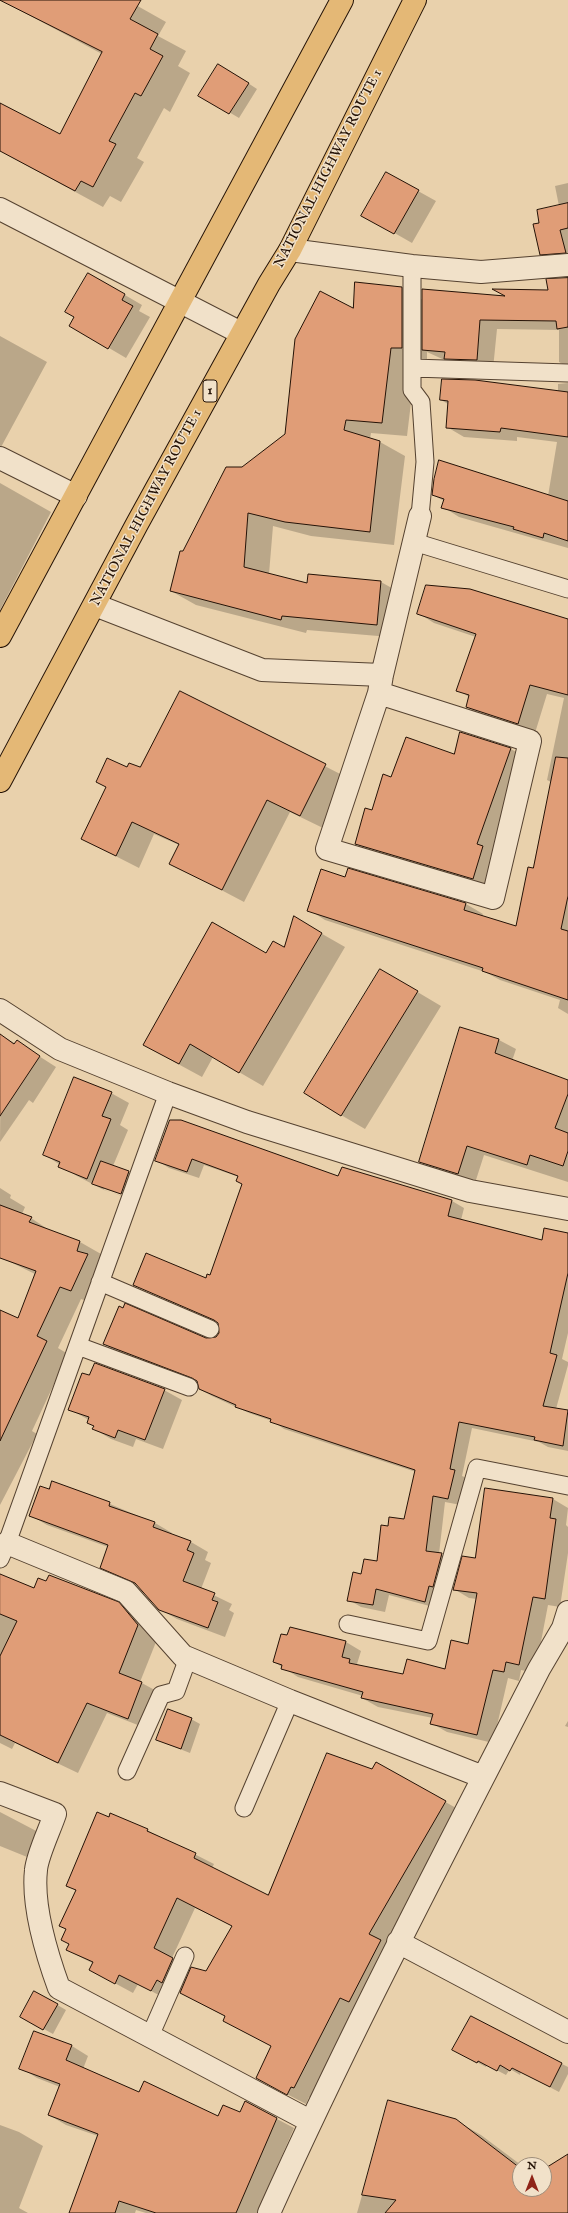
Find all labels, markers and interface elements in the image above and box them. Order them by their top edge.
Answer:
street label: NATIONAL HIGHWAY ROUTE 1 [272,67,386,271]
road number: 1 [203,380,217,402]
street label: NATIONAL HIGHWAY ROUTE 1 [88,407,206,609]
north arrow [512,2157,552,2197]
text: N [527,2159,537,2173]

